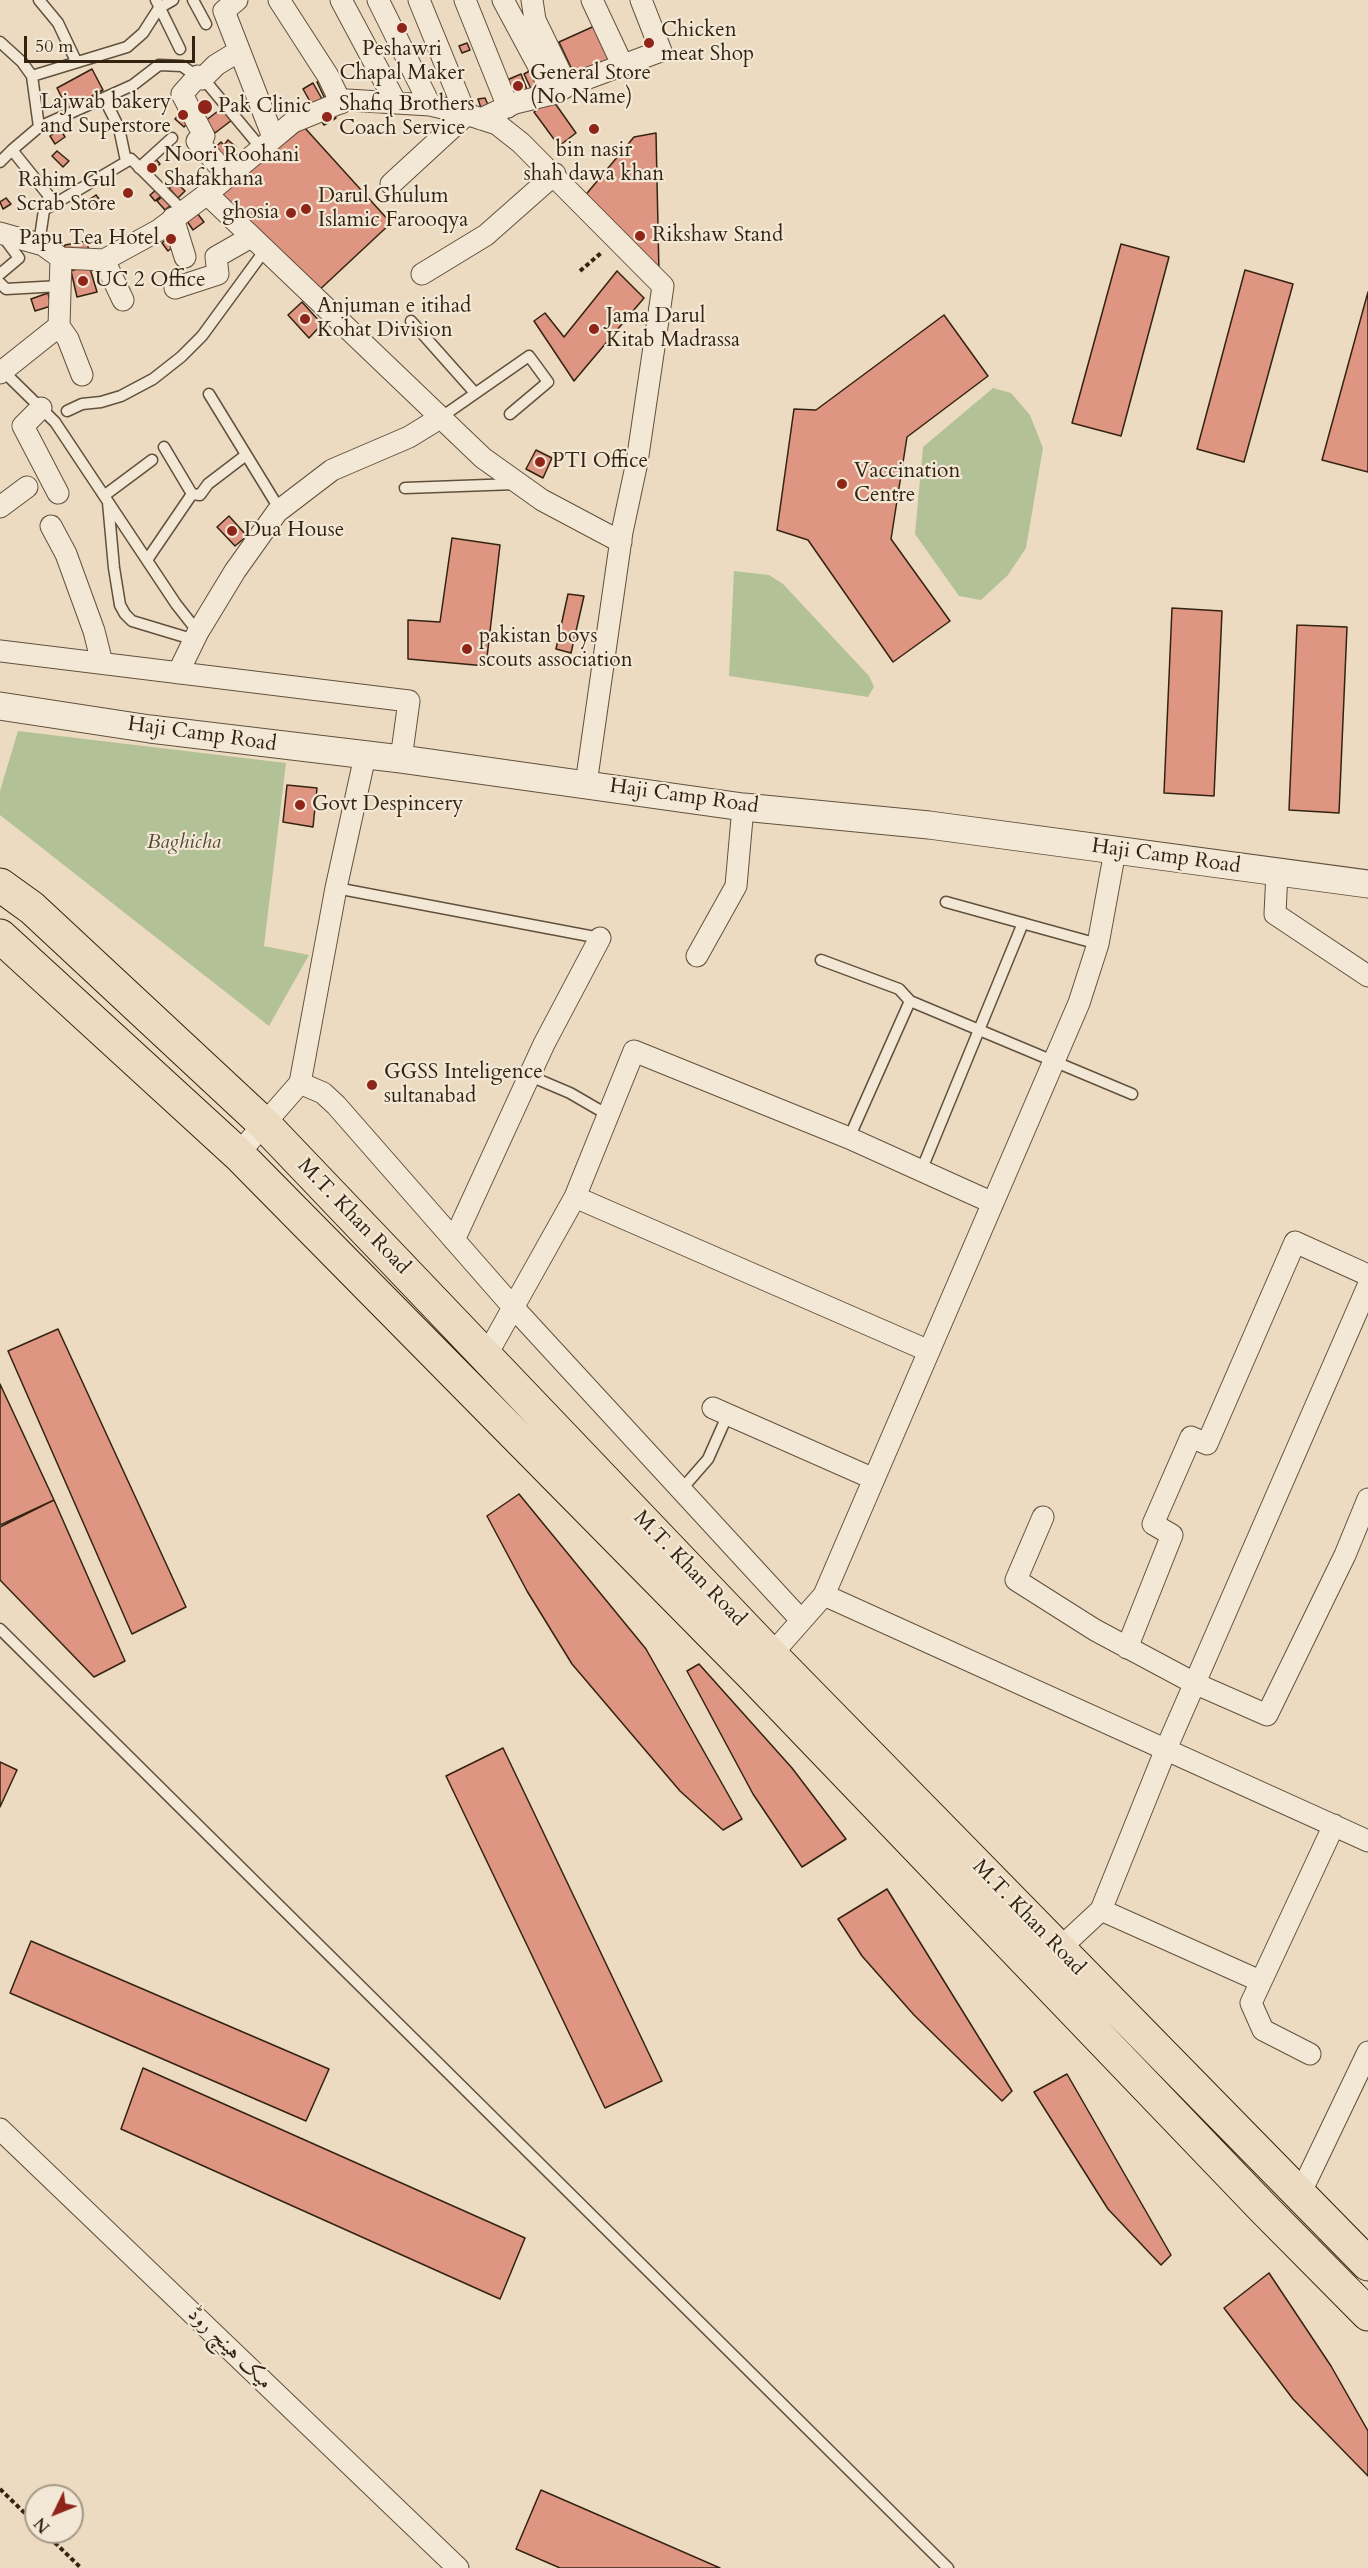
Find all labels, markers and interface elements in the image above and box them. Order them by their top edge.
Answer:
place label: Chicken meat Shop [661,18,754,68]
marker: Peshawri Chapal Maker [395,21,409,35]
scale bar [27,24,198,62]
text: 50 m [35,34,74,59]
marker: Chicken meat Shop [642,36,656,50]
place label: Peshawri Chapal Maker [339,37,465,87]
place label: General Store (No Name) [530,61,651,111]
marker: General Store (No Name) [511,79,525,93]
place label: Lajwab bakery and Superstore [41,90,171,140]
place label: Shafiq Brothers Coach Service [339,92,474,142]
place label: Pak Clinic [218,94,311,120]
marker: Pak Clinic [196,98,214,116]
marker: Lajwab bakery and Superstore [176,108,190,122]
marker: Shafiq Brothers Coach Service [320,110,334,124]
marker: bin nasir shah dawa khan [587,122,601,136]
place label: bin nasir shah dawa khan [524,138,664,188]
place label: Noori Roohani Shafakhana [164,143,300,193]
marker: Noori Roohani Shafakhana [145,161,159,175]
place label: Rahim Gul Scrab Store [17,168,116,218]
place label: Darul Ghulum Islamic Farooqya [318,184,468,234]
marker: Rahim Gul Scrab Store [121,186,135,200]
place label: ghosia [222,200,279,226]
marker: Darul Ghulum Islamic Farooqya [299,202,313,216]
marker: ghosia [284,206,298,220]
place label: Rikshaw Stand [652,223,783,249]
place label: Papu Tea Hotel [19,226,159,252]
marker: Rikshaw Stand [633,229,647,243]
marker: Papu Tea Hotel [164,232,178,246]
place label: UC 2 Office [95,268,206,294]
marker: UC 2 Office [76,274,90,288]
place label: Anjuman e itihad Kohat Division [317,294,471,344]
place label: Jama Darul Kitab Madrassa [606,304,740,354]
marker: Anjuman e itihad Kohat Division [298,312,312,326]
marker: Jama Darul Kitab Madrassa [587,322,601,336]
place label: PTI Office [552,449,648,475]
marker: PTI Office [533,455,547,469]
place label: Vaccination Centre [854,459,960,509]
marker: Vaccination Centre [835,477,849,491]
place label: Dua House [244,518,344,544]
marker: Dua House [225,524,239,538]
place label: pakistan boys scouts association [479,624,633,674]
marker: pakistan boys scouts association [460,642,474,656]
street label: Haji Camp Road [126,712,278,758]
street label: Haji Camp Road [608,774,760,820]
place label: Govt Despincery [312,792,463,818]
marker: Govt Despincery [293,798,307,812]
park label: Baghicha [147,830,221,856]
street label: Haji Camp Road [1090,834,1242,880]
place label: GGSS Inteligence sultanabad [384,1060,543,1110]
marker: GGSS Inteligence sultanabad [365,1078,379,1092]
street label: M.T. Khan Road [291,1154,415,1280]
street label: M.T. Khan Road [627,1506,751,1632]
street label: M.T. Khan Road [966,1855,1090,1981]
street label: میک ہینچ روڈ [181,2303,277,2395]
north arrow [24,2484,84,2544]
text: N [30,2512,55,2537]

